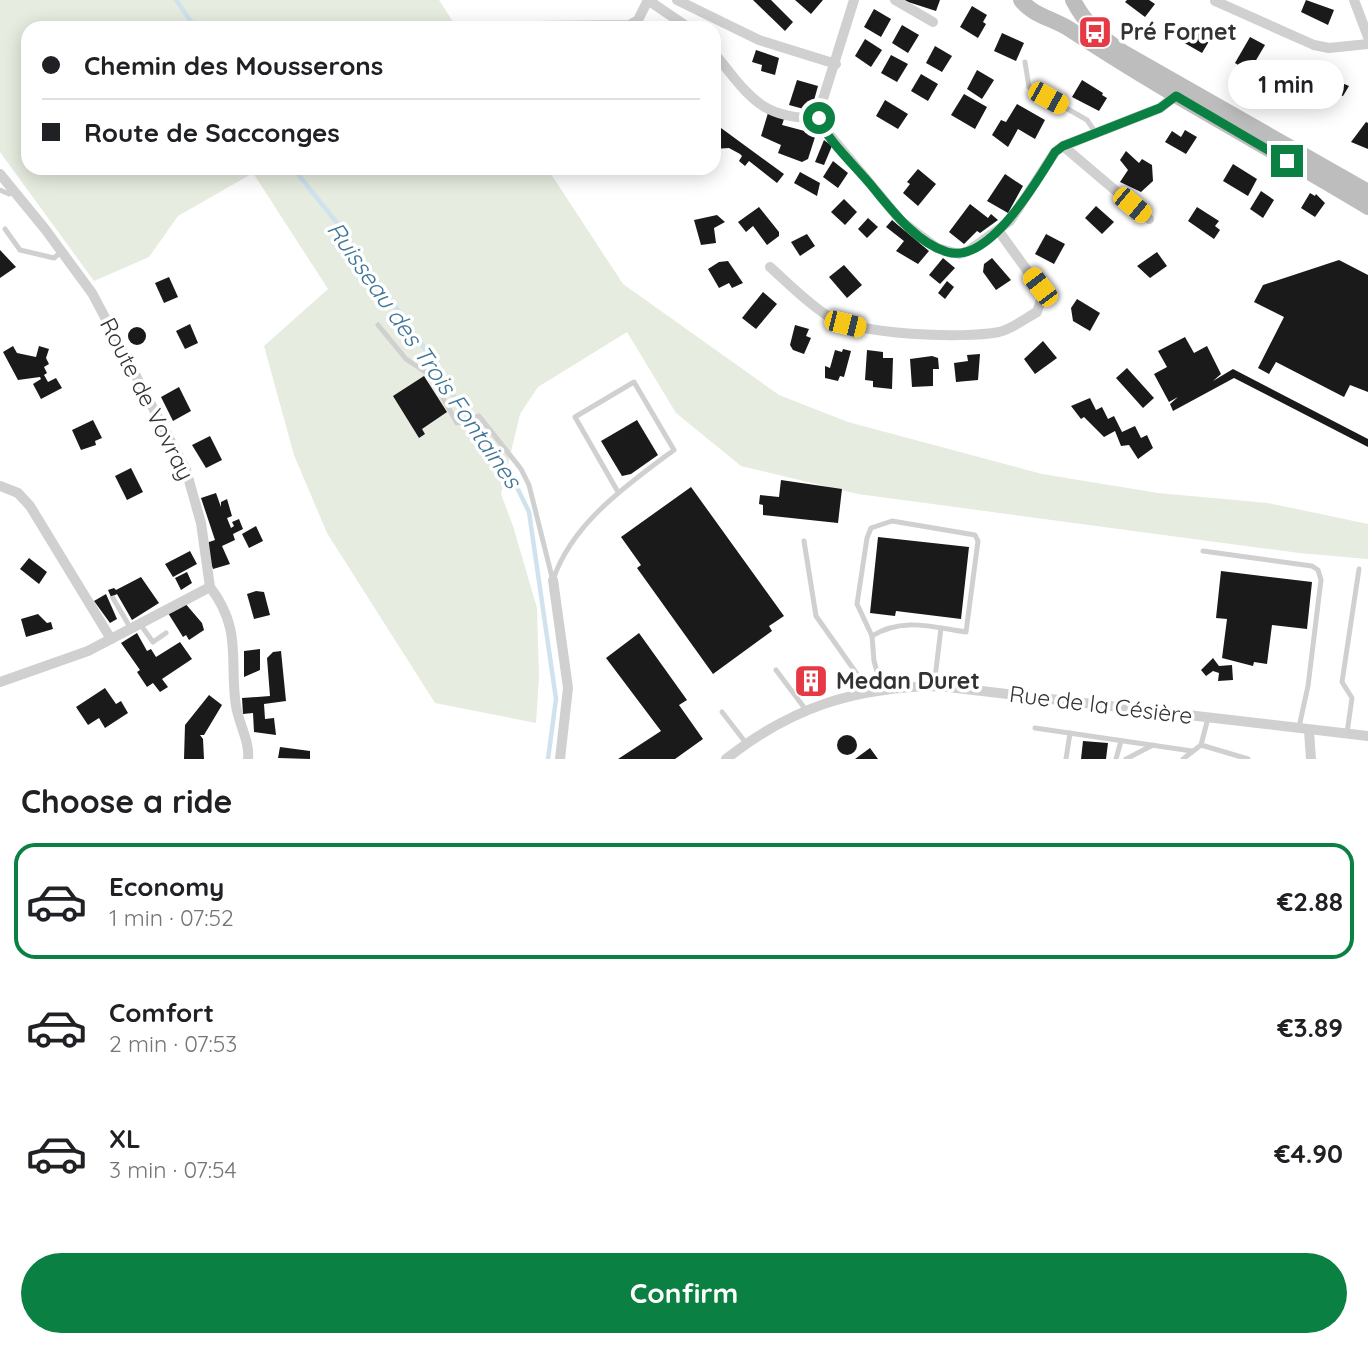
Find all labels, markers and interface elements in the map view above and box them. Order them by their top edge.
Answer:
bus stop icon: Pré Fornet [1076,13,1114,51]
place label: Pré Fornet [1120,17,1237,46]
text: Chemin des Mousserons [84,49,383,82]
callout: 1 min [1229,60,1345,108]
text: 1 min [1258,70,1314,99]
car [1025,79,1072,117]
route start [803,102,835,134]
text: Route de Sacconges [84,116,340,149]
route end [1271,145,1303,177]
car [1110,183,1155,227]
water label: Ruisseau des Trois Fontaines [321,215,529,495]
car [1019,264,1062,310]
car [823,309,868,339]
street label: Route de Vovray [94,313,201,485]
building icon: Medan Duret [792,662,830,700]
place label: Medan Duret [836,666,980,695]
street label: Rue de la Césière [1008,679,1194,730]
text: Choose a ride [21,781,233,821]
icon: car [25,870,88,933]
text: Economy [109,870,224,903]
text: €2.88 [1277,885,1343,918]
text: 1 min · 07:52 [109,903,234,932]
icon: car [25,996,88,1059]
text: Comfort [109,996,214,1029]
text: €3.89 [1277,1011,1343,1044]
text: 2 min · 07:53 [109,1029,237,1058]
icon: car [25,1122,88,1185]
text: XL [109,1122,141,1155]
text: €4.90 [1274,1137,1343,1170]
text: 3 min · 07:54 [109,1155,237,1184]
button: Confirm [21,1253,1347,1333]

